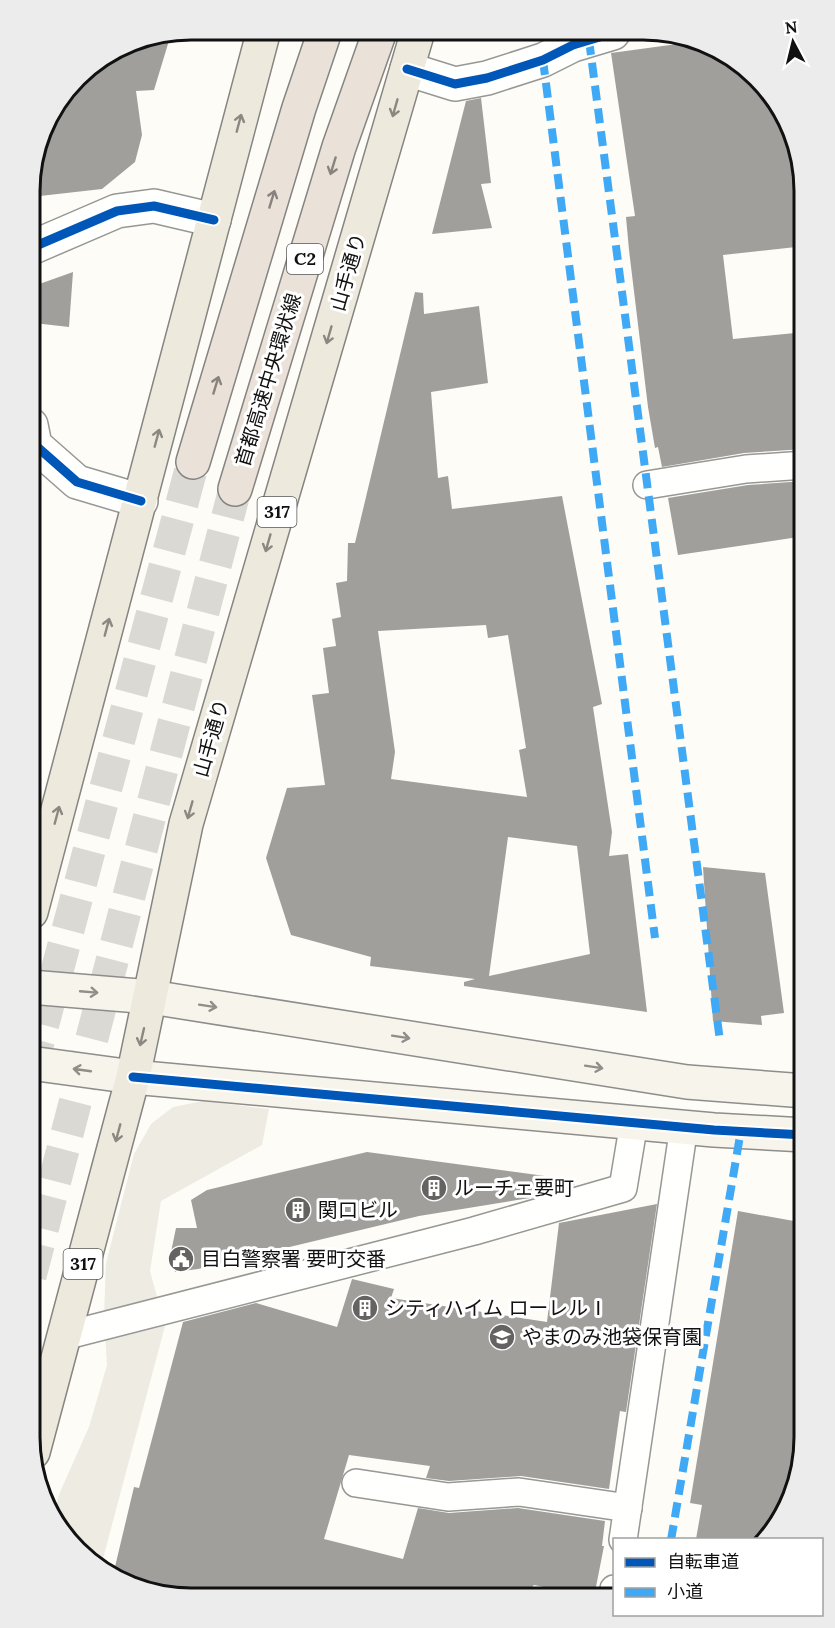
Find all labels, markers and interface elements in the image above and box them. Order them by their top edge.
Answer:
north arrow [763,12,823,72]
text: N [784,16,799,38]
one-way arrow [389,98,400,117]
one-way arrow [234,114,246,133]
one-way arrow [327,156,338,175]
one-way arrow [267,190,278,209]
street label: 山手通り [324,230,371,314]
road number: C2 [287,244,323,274]
street label: 首都高速中央環状線 [229,290,306,470]
one-way arrow [323,325,334,344]
one-way arrow [211,376,222,395]
one-way arrow [152,429,163,448]
road number: 317 [258,497,296,527]
one-way arrow [262,533,273,552]
one-way arrow [102,618,113,637]
street label: 山手通り [187,696,234,780]
one-way arrow [184,801,195,820]
one-way arrow [51,806,63,825]
one-way arrow [78,987,98,998]
one-way arrow [198,1000,218,1011]
one-way arrow [135,1027,147,1046]
one-way arrow [391,1031,410,1042]
one-way arrow [583,1062,603,1073]
one-way arrow [72,1064,92,1075]
one-way arrow [111,1123,123,1142]
building icon: ルーチェ要町 [419,1173,449,1203]
place label: ルーチェ要町 [454,1175,574,1200]
building icon: 関口ビル [283,1195,313,1225]
place label: 関口ビル [318,1197,398,1222]
public building icon: 目白警察署 要町交番 [166,1244,196,1274]
place label: 目白警察署 要町交番 [201,1246,386,1271]
road number: 317 [64,1249,103,1279]
building icon: シティハイム ローレルⅠ [350,1293,380,1323]
place label: シティハイム ローレルⅠ [385,1295,608,1320]
school or university icon: やまのみ池袋保育園 [487,1322,517,1352]
place label: やまのみ池袋保育園 [522,1324,702,1349]
legend [613,1538,823,1616]
text: 自転車道 [667,1550,739,1573]
text: 小道 [667,1580,703,1603]

